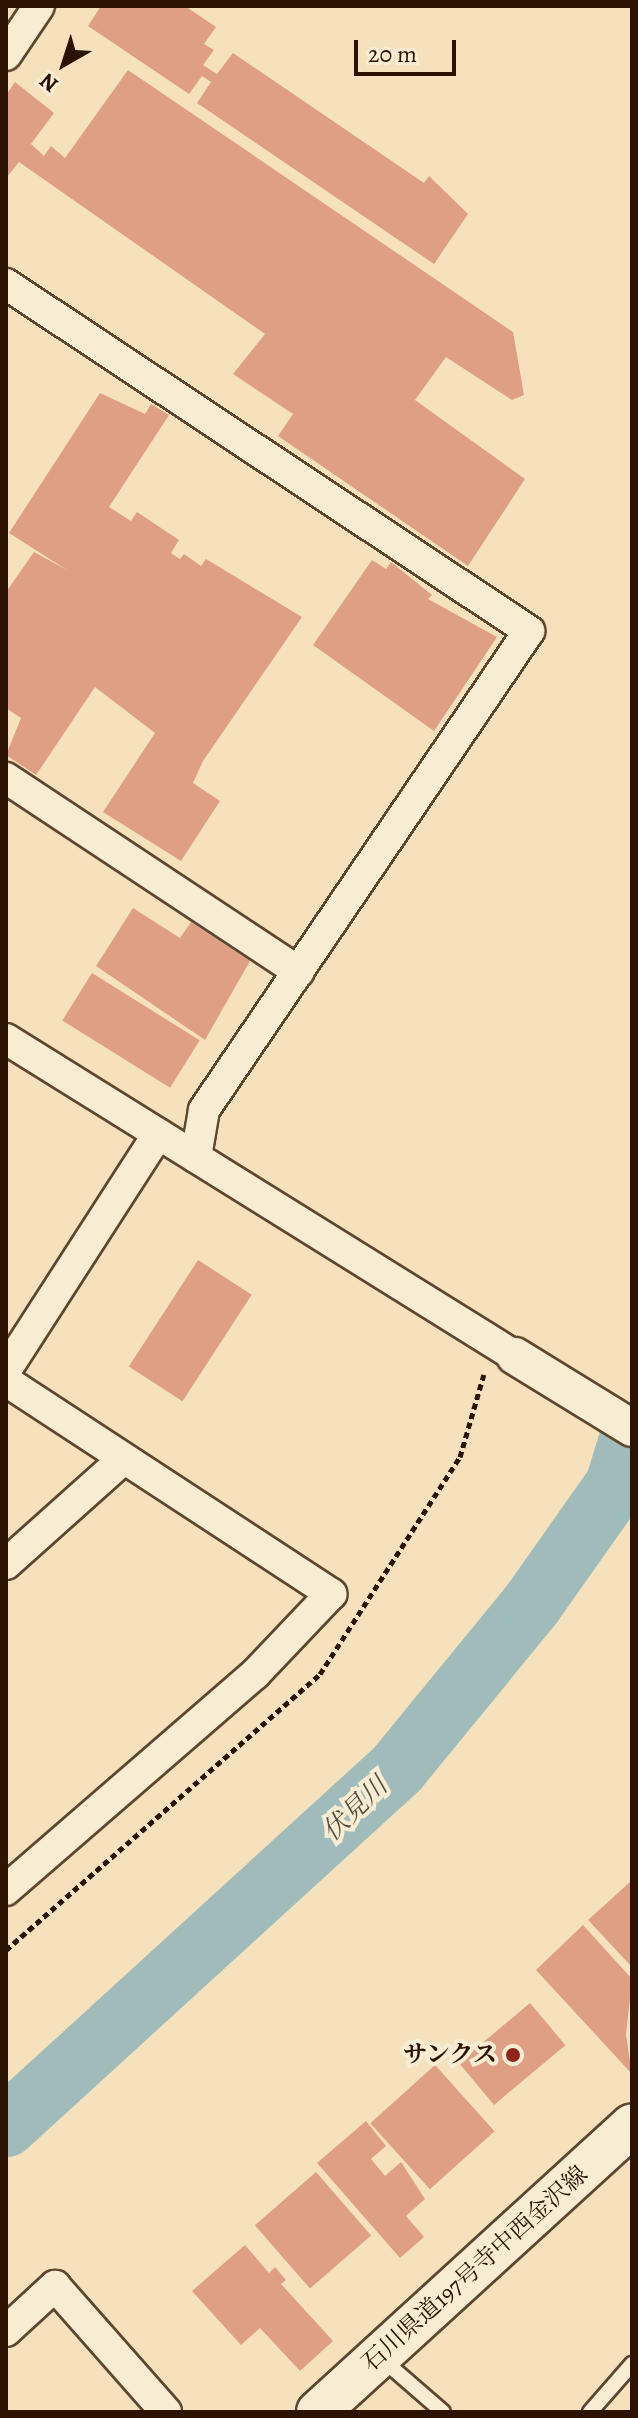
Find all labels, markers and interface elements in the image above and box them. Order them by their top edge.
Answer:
north arrow [24,24,104,104]
scale bar [358,24,460,74]
text: 20 m [368,38,417,70]
text: N [33,66,65,99]
water label: 伏見川 [316,1771,394,1847]
place label: サンクス [401,2041,497,2069]
marker: サンクス [504,2046,522,2064]
street label: 石川県道197号寺中西金沢線 [356,2160,594,2378]

